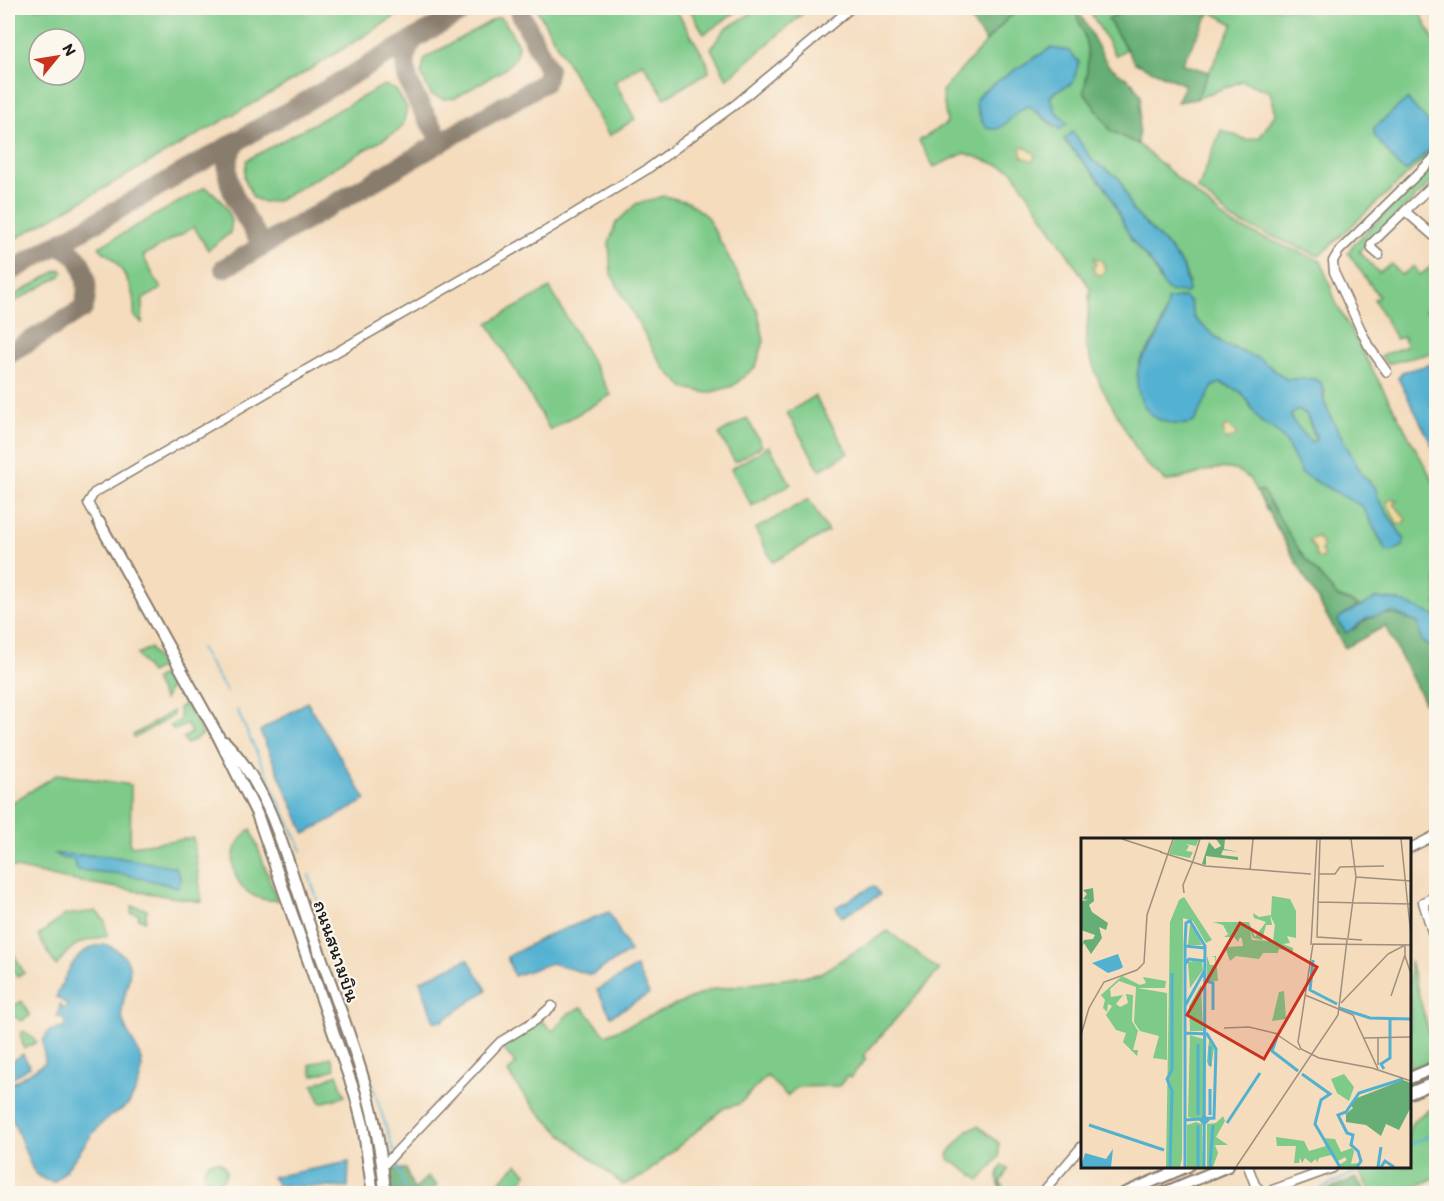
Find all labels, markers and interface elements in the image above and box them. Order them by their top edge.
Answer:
north arrow [27,27,87,87]
text: N [59,40,80,59]
inset map [1081,838,1411,1168]
street label: ถนนสนามบิน [308,897,366,1005]

